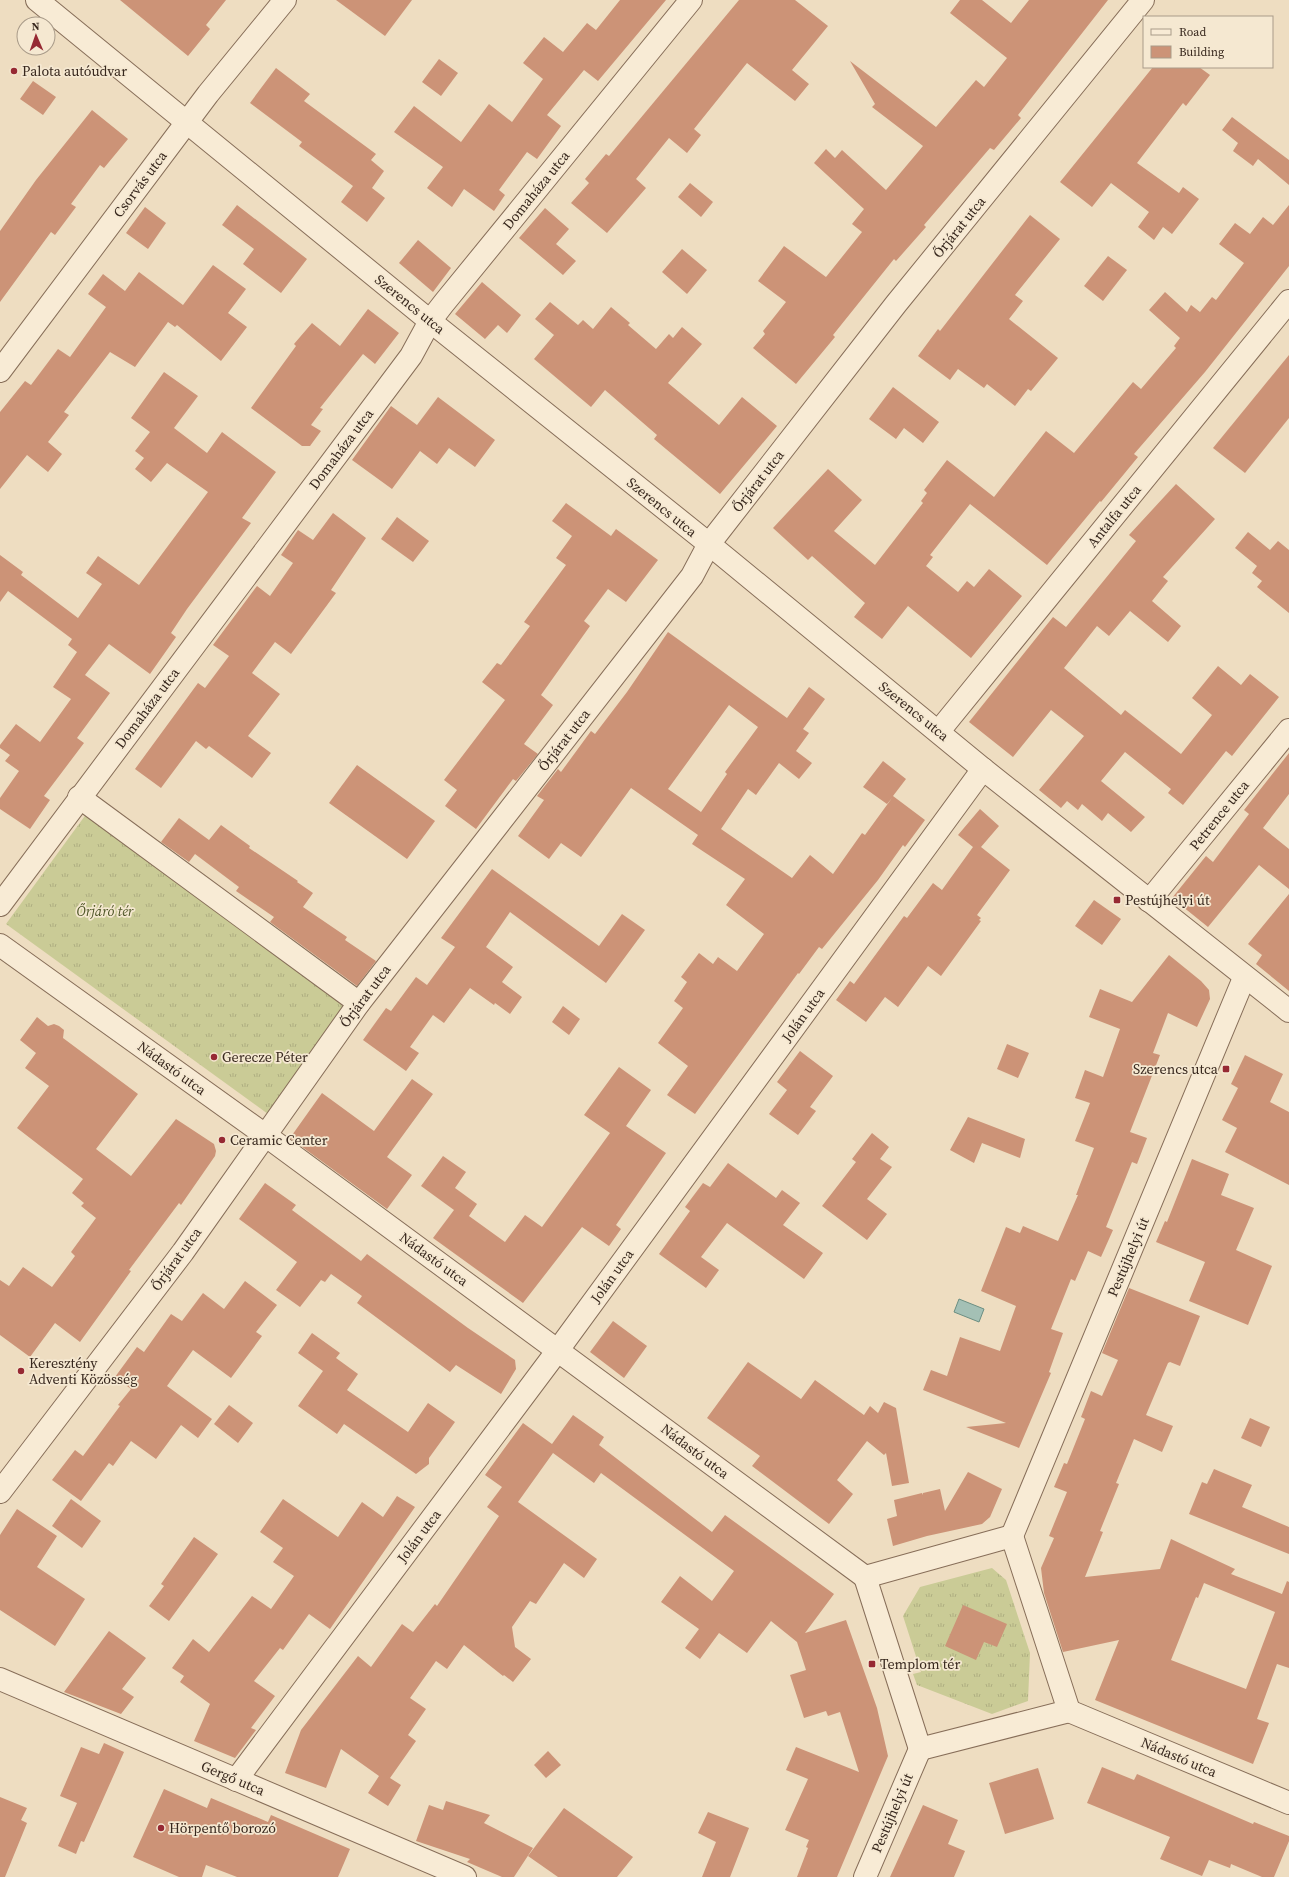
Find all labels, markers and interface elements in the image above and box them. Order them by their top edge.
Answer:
north arrow [16,16,56,56]
legend [1143,16,1273,68]
text: N [31,19,40,34]
text: Road [1179,24,1206,40]
text: Building [1179,44,1224,60]
place label: Palota autóudvar [22,61,127,81]
marker: Palota autóudvar [9,66,19,76]
street label: Csorvás utca [108,146,172,221]
street label: Domaháza utca [498,146,575,234]
street label: Őrjárat utca [928,191,991,262]
street label: Szerencs utca [371,269,450,339]
street label: Domaháza utca [304,404,379,493]
street label: Őrjárat utca [727,445,789,516]
street label: Szerencs utca [623,472,702,542]
street label: Antalfa utca [1082,480,1146,552]
street label: Domaháza utca [110,663,185,752]
street label: Szerencs utca [875,676,954,746]
street label: Őrjárat utca [533,704,595,775]
street label: Petrence utca [1184,775,1254,854]
place label: Pestújhelyi út [1125,890,1210,910]
marker: Pestújhelyi út [1112,895,1122,905]
park label: Őrjáró tér [77,901,134,921]
street label: Őrjárat utca [335,960,396,1032]
street label: Jolán utca [776,983,830,1047]
street label: Nádastó utca [134,1036,211,1100]
place label: Gerecze Péter [222,1047,308,1067]
marker: Gerecze Péter [209,1052,219,1062]
place label: Szerencs utca [1133,1059,1219,1079]
marker: Szerencs utca [1221,1064,1231,1074]
place label: Ceramic Center [230,1130,328,1150]
marker: Ceramic Center [217,1135,227,1145]
street label: Pestújhelyi út [1102,1214,1154,1300]
street label: Őrjárat utca [146,1222,206,1295]
street label: Nádastó utca [396,1227,473,1291]
street label: Jolán utca [585,1244,639,1308]
place label: Keresztény Adventi Közösség [29,1353,138,1389]
marker: Keresztény Adventi Közösség [16,1366,26,1376]
street label: Nádastó utca [657,1419,734,1484]
street label: Jolán utca [392,1505,446,1568]
place label: Templom tér [880,1654,960,1674]
marker: Templom tér [867,1659,877,1669]
street label: Nádastó utca [1138,1732,1221,1782]
street label: Gergő utca [198,1756,269,1801]
street label: Pestújhelyi út [866,1770,918,1856]
place label: Hörpentő borozó [169,1818,276,1838]
marker: Hörpentő borozó [156,1823,166,1833]

